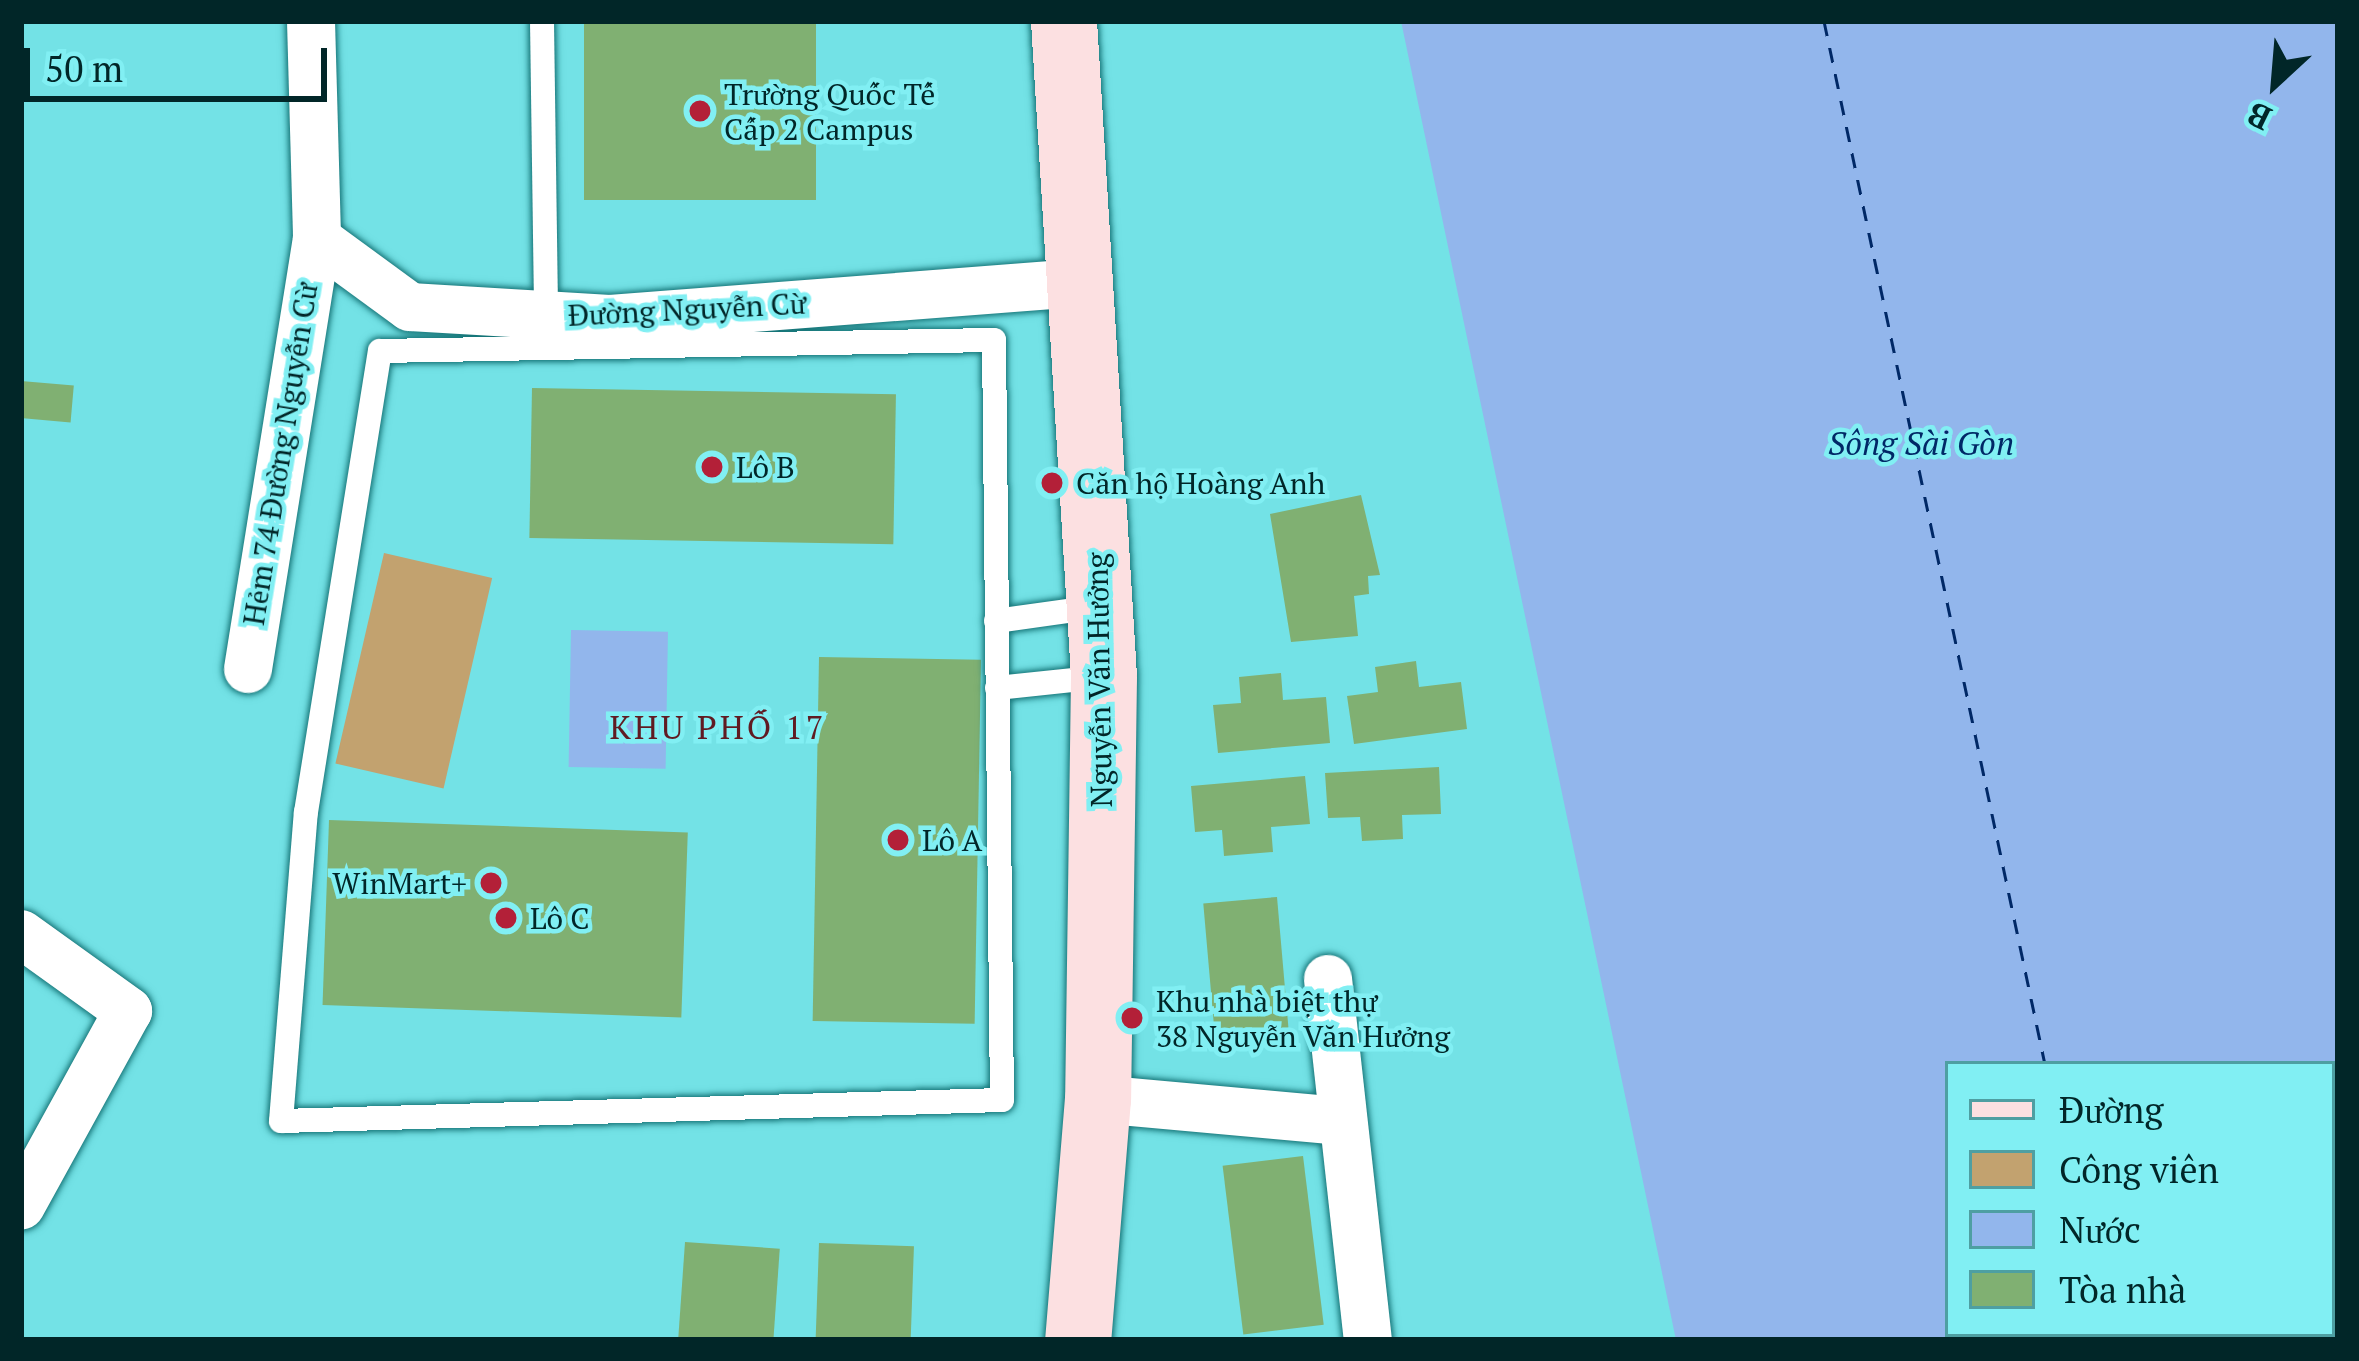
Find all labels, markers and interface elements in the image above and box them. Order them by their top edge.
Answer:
scale bar [30,24,333,98]
north arrow [2215,24,2335,144]
text: 50 m [45,45,123,92]
place label: Trường Quốc Tế Cấp 2 Campus [724,76,935,146]
text: B [2240,93,2278,141]
marker: Trường Quốc Tế Cấp 2 Campus [687,98,713,124]
street label: Hẻm 74 Đường Nguyễn Cừ [235,280,325,628]
street label: Đường Nguyễn Cừ [567,285,807,333]
water label: Sông Sài Gòn [1828,423,2014,463]
place label: Lô B [736,449,795,485]
marker: Lô B [699,454,725,480]
place label: Căn hộ Hoàng Anh [1076,465,1326,501]
marker: Căn hộ Hoàng Anh [1039,470,1065,496]
street label: Nguyễn Văn Hưởng [1079,552,1119,808]
district label: KHU PHỐ 17 [610,707,826,747]
place label: Lô A [922,822,983,858]
marker: Lô A [885,827,911,853]
place label: WinMart+ [332,865,467,901]
marker: WinMart+ [478,870,504,896]
place label: Lô C [530,900,590,936]
marker: Lô C [493,905,519,931]
place label: Khu nhà biệt thự 38 Nguyễn Văn Hưởng [1156,983,1451,1054]
marker: Khu nhà biệt thự 38 Nguyễn Văn Hưởng [1119,1005,1145,1031]
legend [1945,1061,2335,1337]
text: Đường [2059,1086,2163,1133]
text: Công viên [2059,1146,2219,1193]
text: Nước [2059,1206,2141,1253]
text: Tòa nhà [2059,1266,2187,1313]

